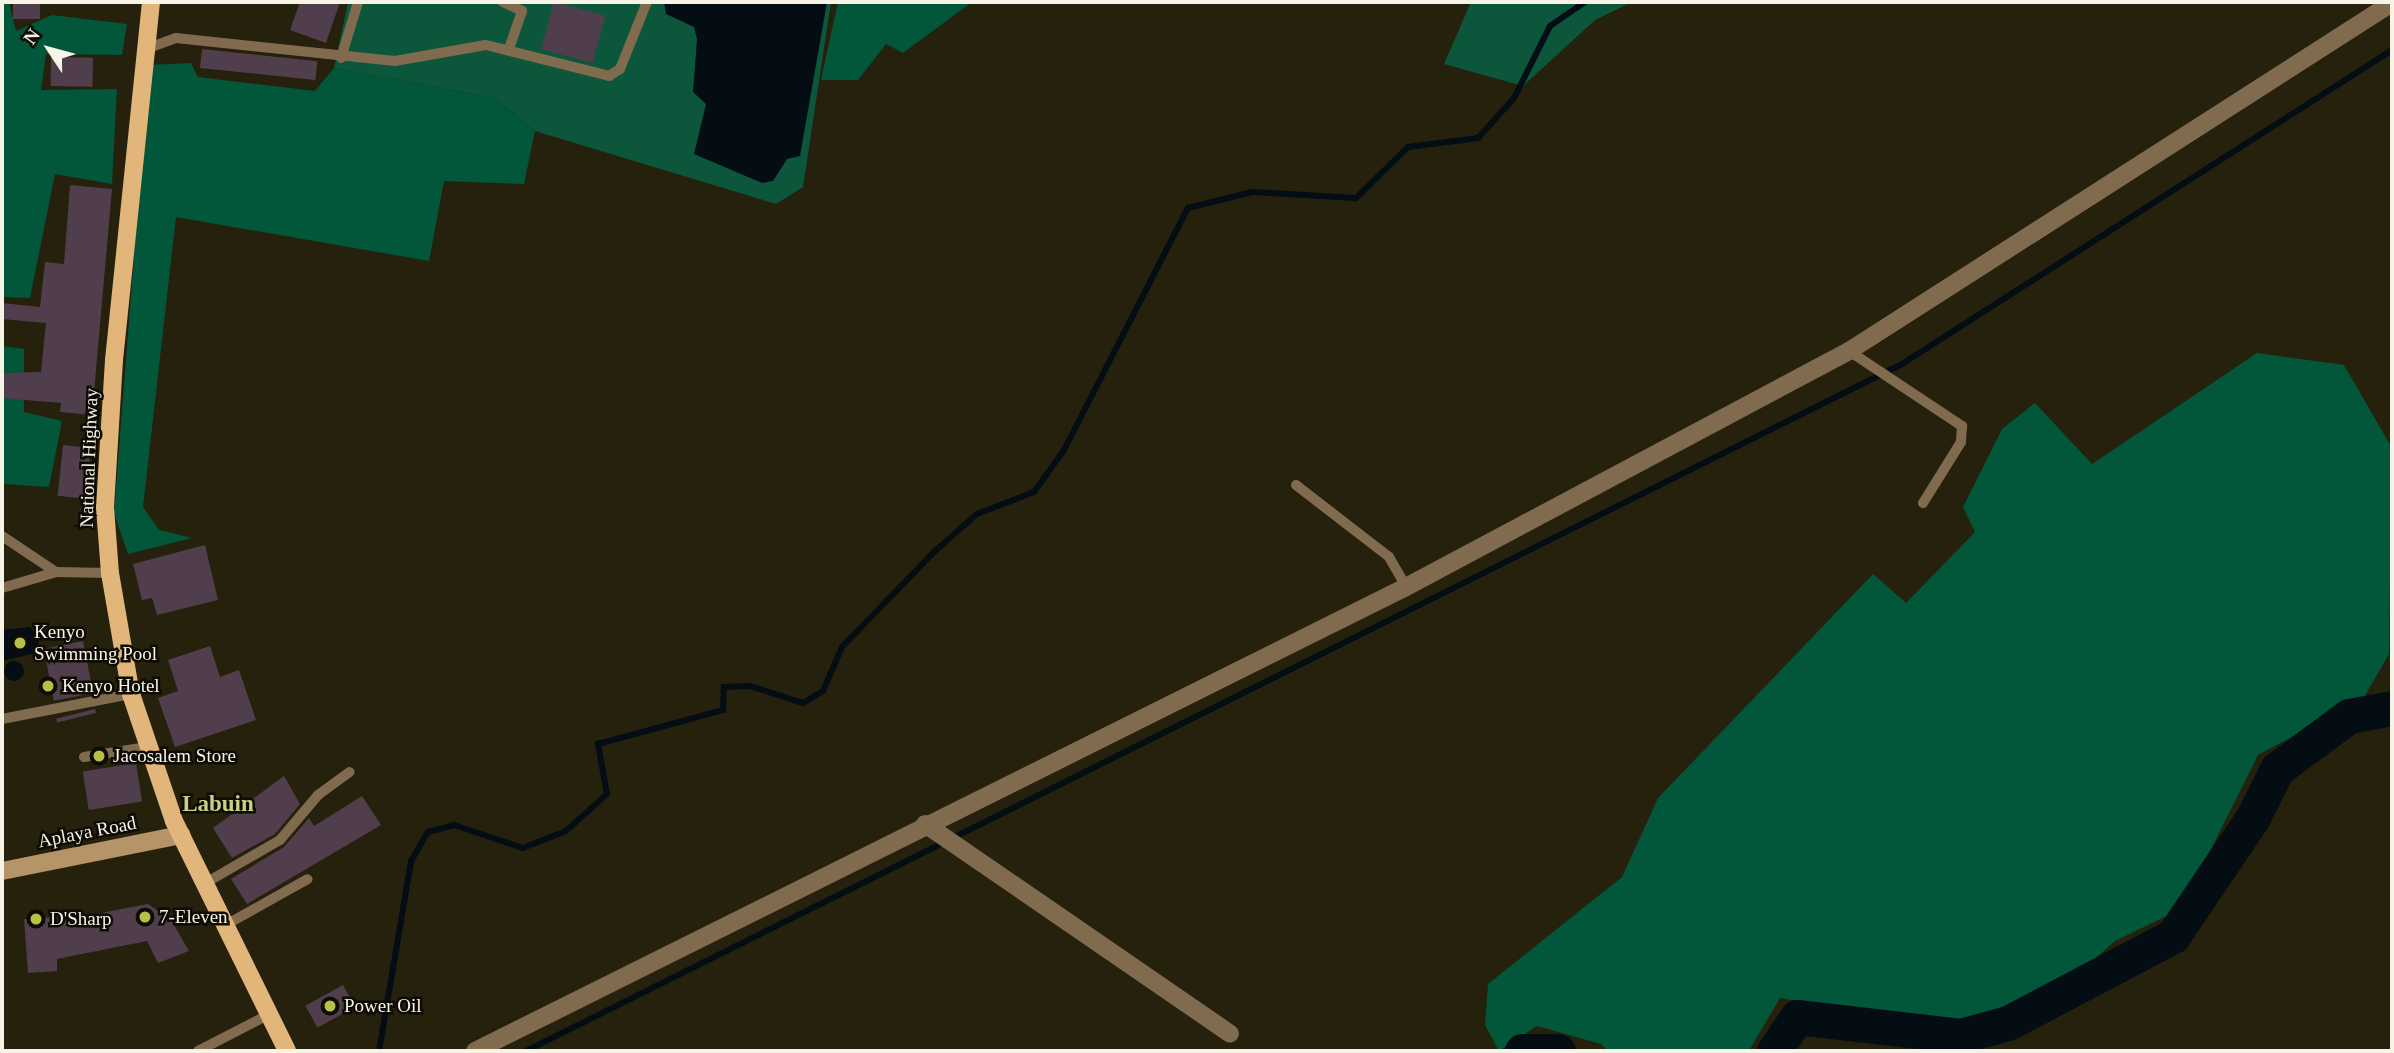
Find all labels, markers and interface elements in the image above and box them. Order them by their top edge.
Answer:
north arrow [14,14,84,84]
text: N [19,25,44,48]
street label: National Highway [75,388,103,528]
place label: Kenyo Swimming Pool [34,621,157,665]
marker: Kenyo Swimming Pool [12,635,28,651]
place label: Kenyo Hotel [62,675,160,697]
marker: Kenyo Hotel [40,678,56,694]
place label: Jacosalem Store [113,745,236,767]
marker: Jacosalem Store [91,748,107,764]
district label: Labuin [182,790,254,818]
street label: Aplaya Road [36,811,138,853]
place label: 7-Eleven [159,906,228,928]
place label: D'Sharp [50,908,111,930]
marker: 7-Eleven [137,909,153,925]
marker: D'Sharp [28,911,44,927]
place label: Power Oil [344,995,422,1017]
marker: Power Oil [322,998,338,1014]

